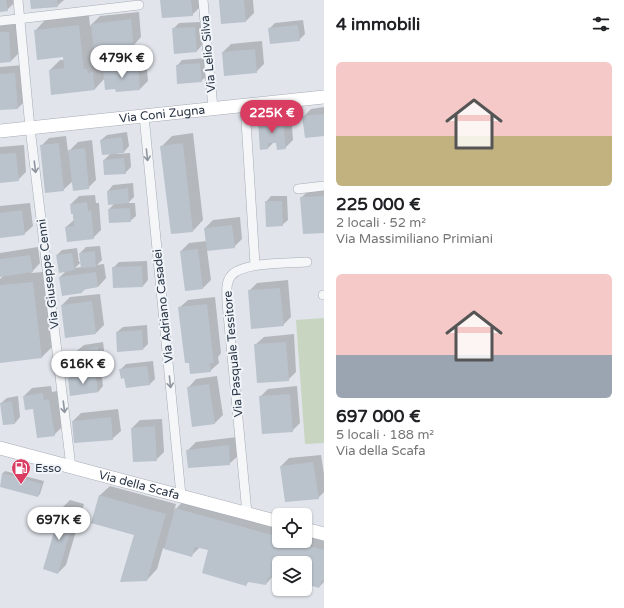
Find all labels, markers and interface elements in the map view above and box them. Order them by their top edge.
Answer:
icon: filters [590,13,612,35]
text: 4 immobili [336,14,420,35]
street label: Via Lelio Silva [198,15,218,93]
pin: 479K € [89,45,155,79]
text: 479K € [99,50,145,66]
icon: home [438,88,510,160]
pin: 225K € [239,100,305,134]
street label: Via Coni Zugna [118,103,206,125]
text: 225K € [249,105,295,121]
one-way arrow [144,148,151,161]
one-way arrow [31,160,39,173]
text: 225 000 € [336,194,421,215]
text: 2 locali · 52 m² [336,215,426,231]
street label: Via Giuseppe Cenni [34,218,62,330]
text: Via Massimiliano Primiani [336,231,493,247]
street label: Via Adriano Casadei [150,248,176,364]
street label: Via Pasquale Tessitore [220,290,245,418]
icon: home [438,300,510,372]
pin: 616K € [50,351,116,385]
text: 616K € [60,356,106,372]
one-way arrow [166,375,174,388]
one-way arrow [60,400,68,413]
text: 697 000 € [336,406,421,427]
text: 5 locali · 188 m² [336,427,434,443]
text: Via della Scafa [336,443,426,459]
fuel station icon: Esso [10,457,32,485]
place label: Esso [35,461,61,475]
street label: Via della Scafa [97,468,181,502]
pin: 697K € [26,507,92,541]
map controls [272,508,312,596]
button: locate [272,508,312,548]
text: 697K € [36,512,82,528]
button: layers [272,556,312,596]

